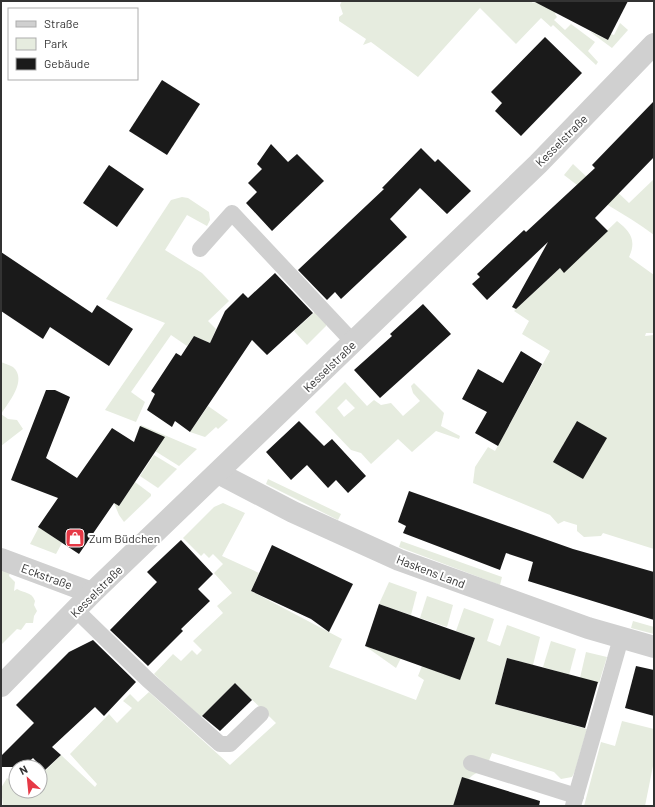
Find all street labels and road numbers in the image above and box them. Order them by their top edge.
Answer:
street label: Kesselstraße [532,111,590,169]
street label: Kesselstraße [300,337,358,395]
street label: Haskens Land [395,551,467,591]
street label: Eckstraße [20,560,74,592]
street label: Kesselstraße [67,562,125,620]

